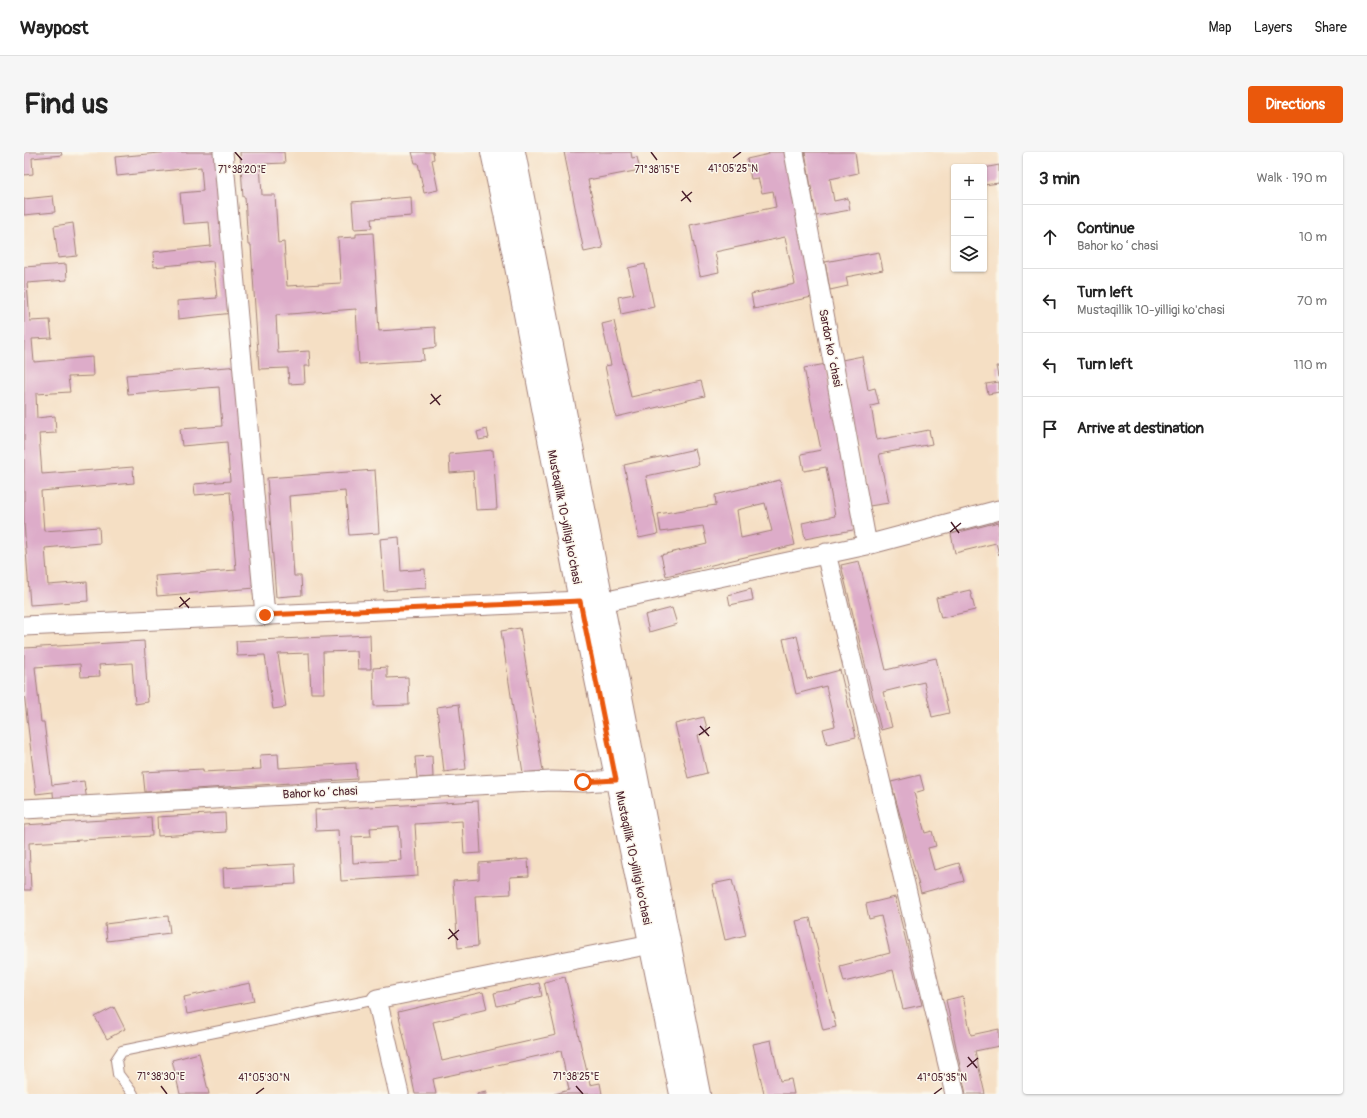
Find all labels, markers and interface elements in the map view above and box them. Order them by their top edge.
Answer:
text: Waypost [20,16,89,40]
text: Map [1209,19,1232,36]
text: Layers [1254,19,1292,36]
text: Share [1314,19,1347,36]
button: Directions [1248,86,1343,123]
text: Find us [24,87,108,122]
text: 41°05'25"N [708,163,758,175]
text: 71°38'20"E [218,164,266,176]
text: 71°38'15"E [635,164,679,176]
map controls [951,164,987,272]
button: + [951,164,987,200]
text: 3 min [1039,168,1080,189]
text: Walk · 190 m [1256,170,1327,186]
button: − [951,200,987,236]
text: Continue [1077,219,1135,238]
icon: ahead [1039,226,1061,248]
text: 10 m [1299,229,1327,245]
button: layers [951,236,987,272]
text: Bahor koʻchasi [1077,238,1158,254]
text: Turn left [1077,283,1133,302]
icon: left [1039,290,1061,312]
text: 70 m [1297,293,1327,309]
text: Mustaqillik 10-yilligi ko'chasi [1077,302,1225,318]
street label: Sardor koʻchasi [815,308,845,388]
icon: left [1039,354,1061,376]
text: Turn left [1077,355,1133,374]
text: 110 m [1294,357,1327,373]
icon: arrive [1039,418,1061,440]
text: Arrive at destination [1077,419,1204,438]
street label: Mustaqillik 10-yilligi ko'chasi [544,449,584,585]
route end [256,606,274,624]
route start [574,773,592,791]
street label: Bahor koʻchasi [282,784,358,802]
street label: Mustaqillik 10-yilligi ko'chasi [612,790,654,926]
text: 71°38'30"E [137,1071,185,1083]
text: 71°38'25"E [553,1071,599,1083]
text: 41°05'30"N [238,1072,290,1084]
text: 41°05'35"N [917,1072,967,1084]

